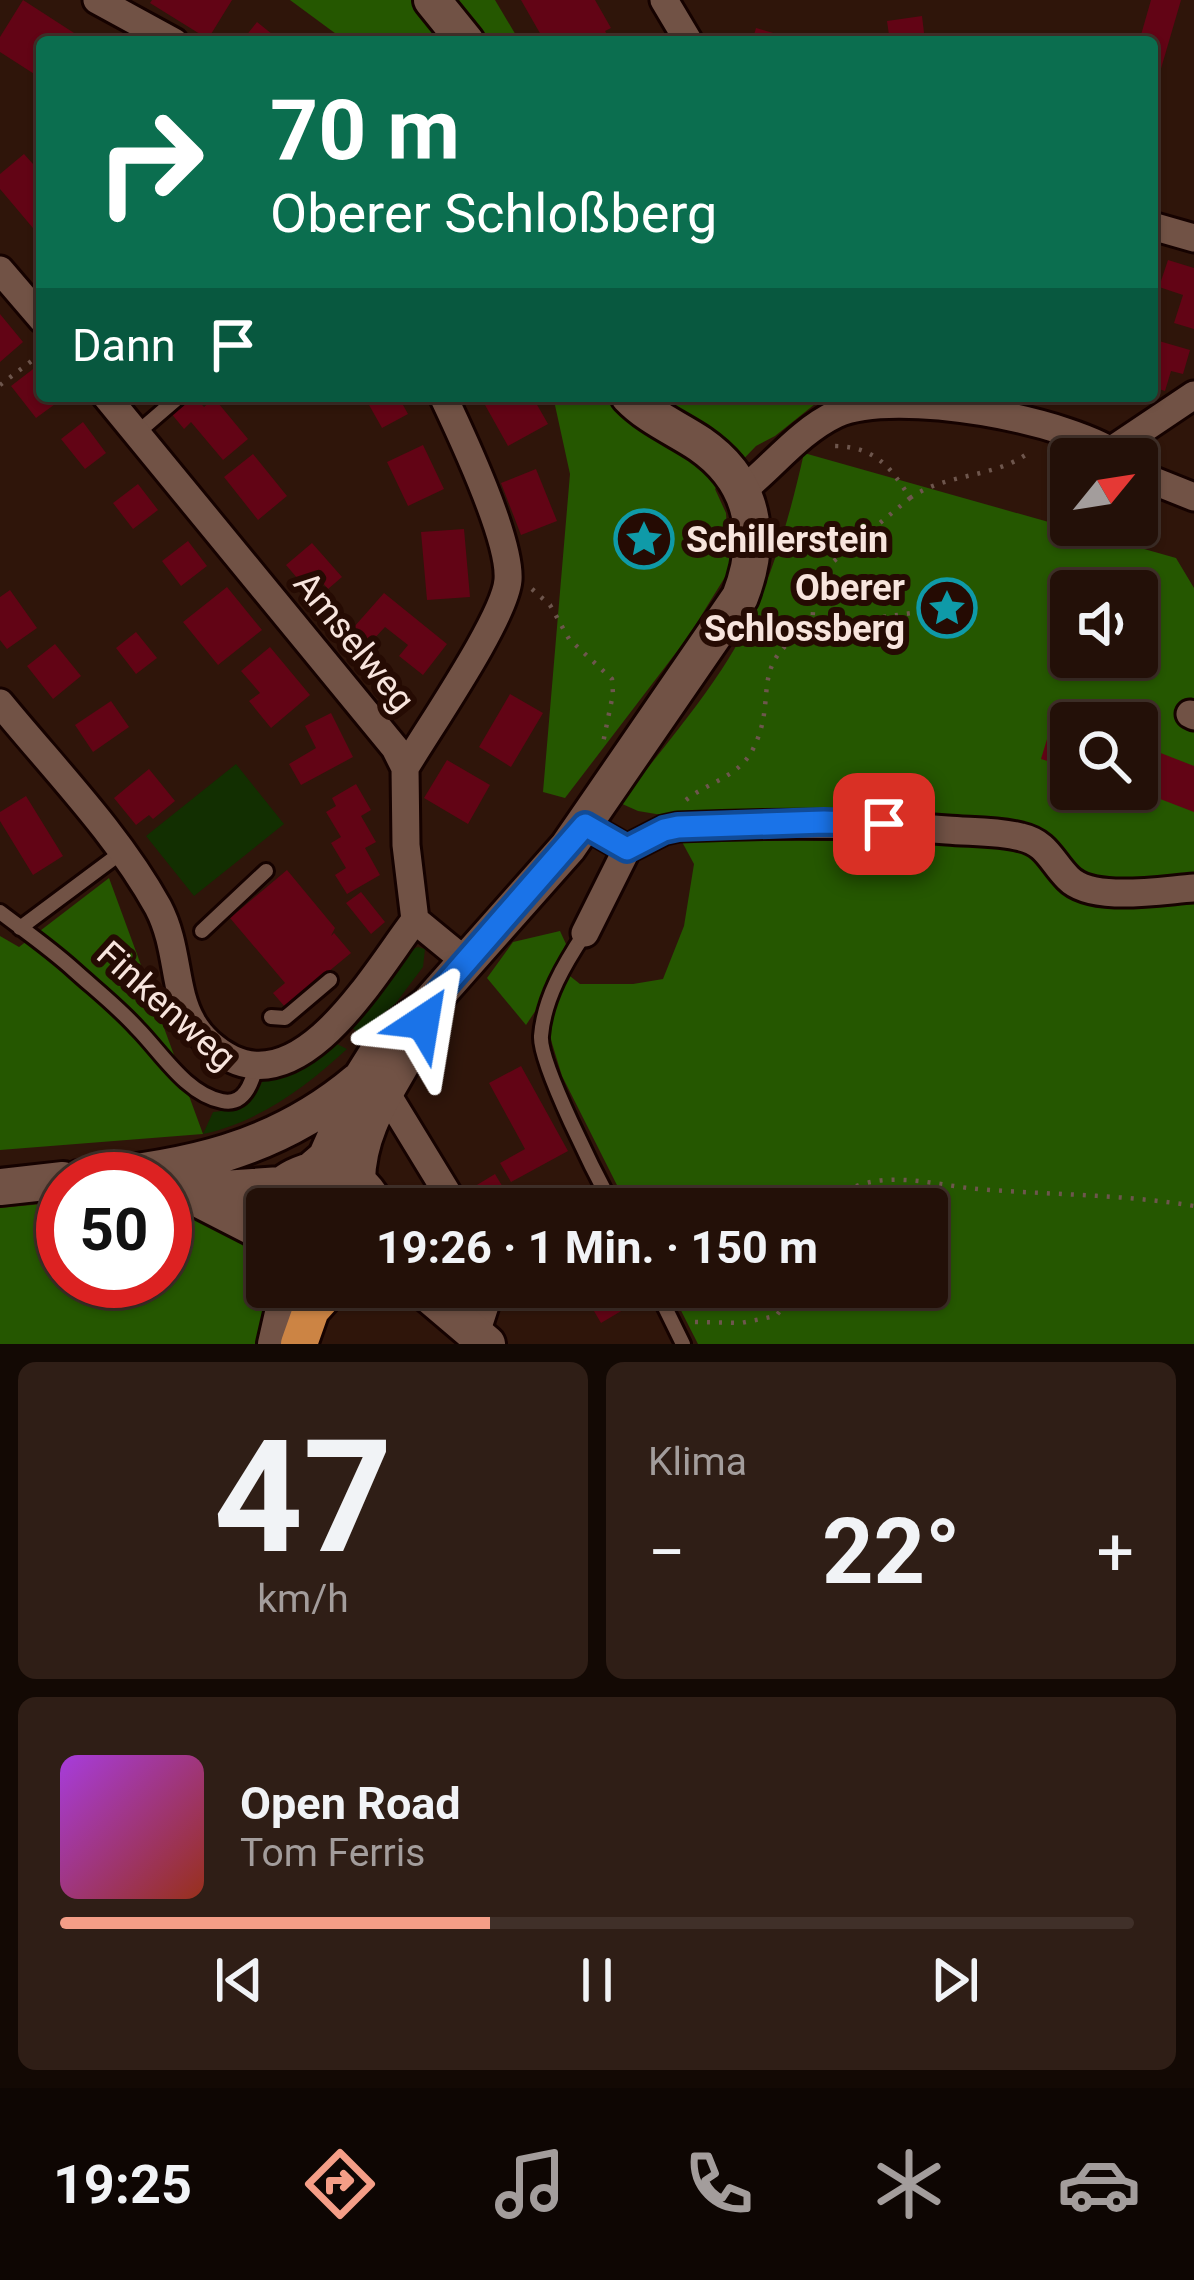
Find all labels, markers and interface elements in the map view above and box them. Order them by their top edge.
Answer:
text: 70 m [270,81,460,180]
icon: right [72,84,228,240]
text: Oberer Schloßberg [270,182,717,245]
icon: arrive [200,312,266,378]
text: Dann [72,319,176,372]
north arrow [1050,438,1158,546]
map controls [1050,438,1158,810]
place icon: Schillerstein [613,508,675,570]
place label: Schillerstein [686,519,888,561]
street label: Amselweg [285,563,423,720]
place label: Oberer Schlossberg [704,567,905,650]
button: sound [1050,570,1158,678]
place icon: Oberer Schlossberg [916,577,978,639]
button: search [1050,702,1158,810]
pin [833,773,935,875]
icon: arrive [851,791,917,857]
street label: Finkenweg [88,933,244,1079]
position arrow [360,959,486,1085]
speed limit sign: 50 [36,1152,192,1308]
text: 19:26 · 1 Min. · 150 m [376,1221,818,1274]
text: 47 [213,1406,393,1589]
text: Klima [648,1439,747,1485]
text: 22° [822,1500,960,1605]
text: − [648,1514,686,1591]
text: + [1097,1514,1134,1591]
text: km/h [257,1576,349,1622]
text: Open Road [240,1777,461,1830]
text: Tom Ferris [240,1830,425,1876]
icon: previous [206,1947,272,2013]
icon: pause [564,1947,630,2013]
icon: next [922,1947,988,2013]
icon: directions [298,2142,382,2226]
icon: music [488,2142,572,2226]
icon: phone [677,2142,761,2226]
icon: climate [867,2142,951,2226]
icon: car [1057,2142,1141,2226]
text: 19:25 [53,2153,192,2216]

